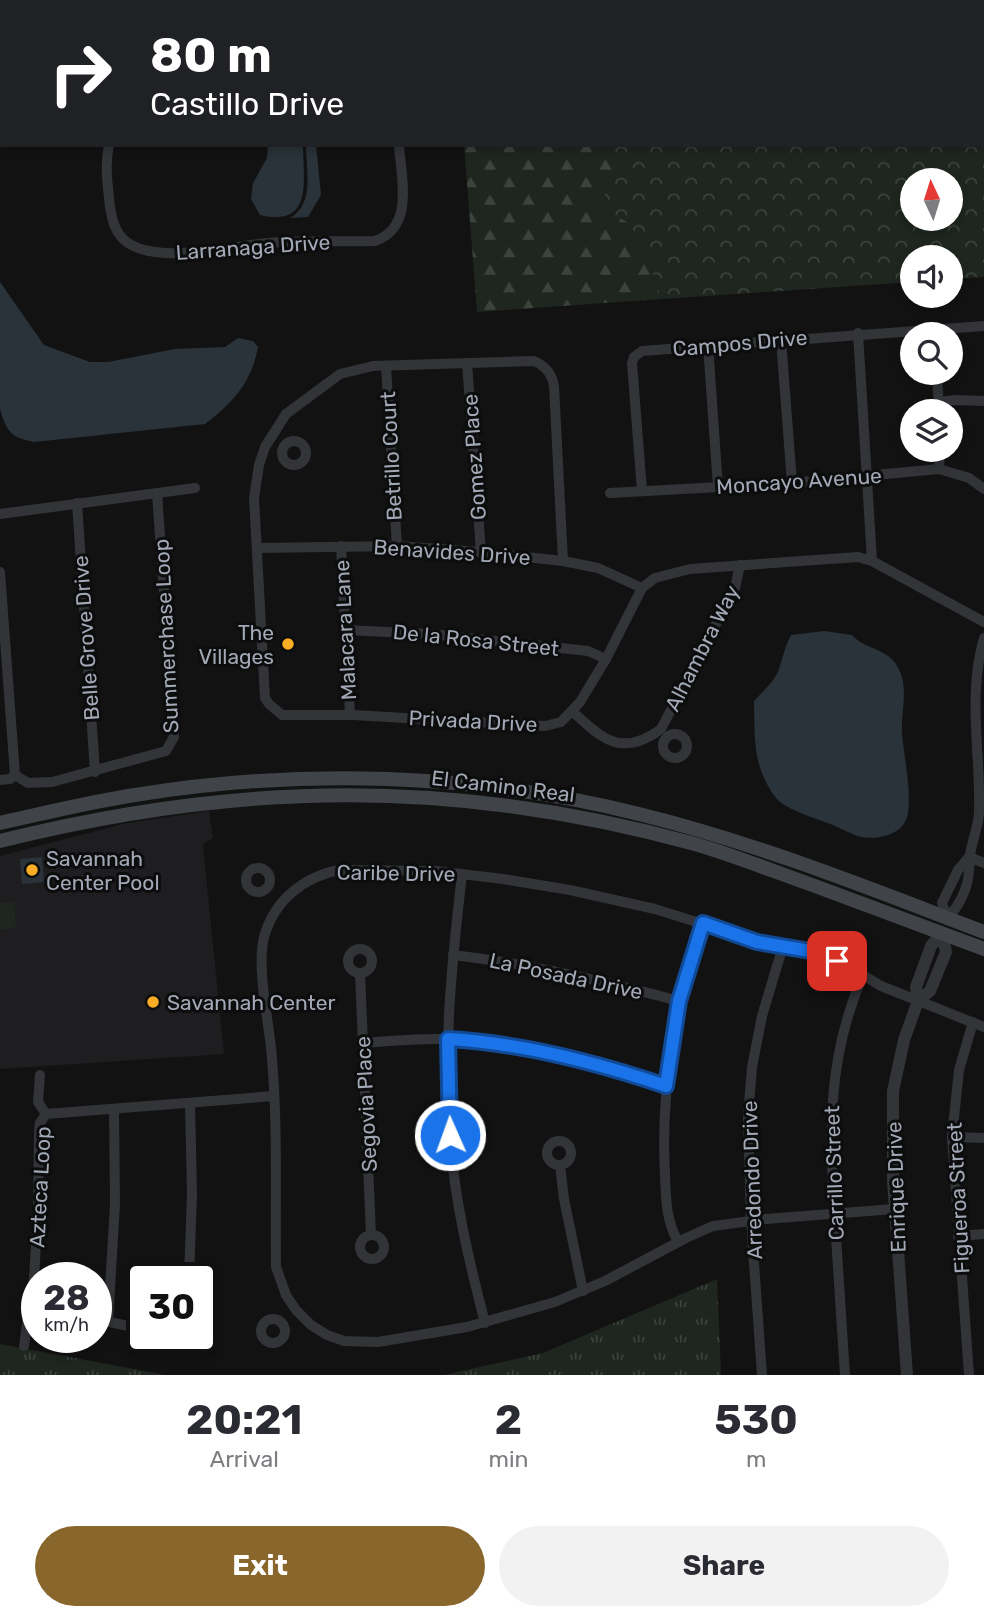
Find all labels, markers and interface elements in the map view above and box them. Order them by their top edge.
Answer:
text: 80 m [150,26,272,84]
icon: right [35,28,126,119]
text: Castillo Drive [150,85,344,123]
north arrow [900,168,962,231]
map controls [900,168,963,462]
street label: Larranaga Drive [175,229,331,265]
button: sound [900,245,963,308]
button: search [900,322,963,385]
street label: Campos Drive [672,325,808,361]
street label: Betrillo Court [375,391,407,521]
street label: Gomez Place [457,393,491,521]
button: layers [900,399,963,462]
street label: Moncayo Avenue [715,463,883,499]
street label: Benavides Drive [373,534,531,570]
street label: Summerchase Loop [148,538,184,734]
street label: Belle Grove Drive [68,555,104,721]
street label: Malacara Lane [329,559,361,701]
street label: Alhambra Way [659,580,745,715]
street label: De la Rosa Street [392,619,560,661]
place label: The Villages [198,620,274,669]
marker: The Villages [280,636,296,652]
street label: Privada Drive [408,705,538,737]
street label: El Camino Real [430,765,576,807]
place label: Savannah Center Pool [46,846,160,895]
street label: Caribe Drive [337,859,455,887]
marker: Savannah Center Pool [24,862,40,878]
pin [807,931,867,991]
icon: arrive [818,942,856,980]
street label: La Posada Drive [487,948,645,1004]
place label: Savannah Center [167,990,336,1015]
marker: Savannah Center [145,994,161,1010]
street label: Segovia Place [350,1035,382,1173]
position arrow [413,1098,487,1172]
street label: Arredondo Drive [737,1100,767,1260]
street label: Carrillo Street [819,1105,849,1241]
street label: Enrique Drive [881,1121,911,1253]
street label: Figueroa Street [942,1122,974,1274]
street label: Azteca Loop [24,1126,56,1248]
speed limit sign: 30 [126,1262,217,1353]
text: 28 [43,1277,90,1319]
text: km/h [44,1314,89,1336]
text: 20:21 [186,1395,302,1445]
text: 2 [495,1395,522,1445]
text: 530 [715,1395,798,1445]
text: Arrival [210,1445,279,1473]
text: min [488,1445,528,1473]
text: m [746,1445,766,1473]
button: Exit [35,1526,485,1606]
button: Share [499,1526,949,1606]

